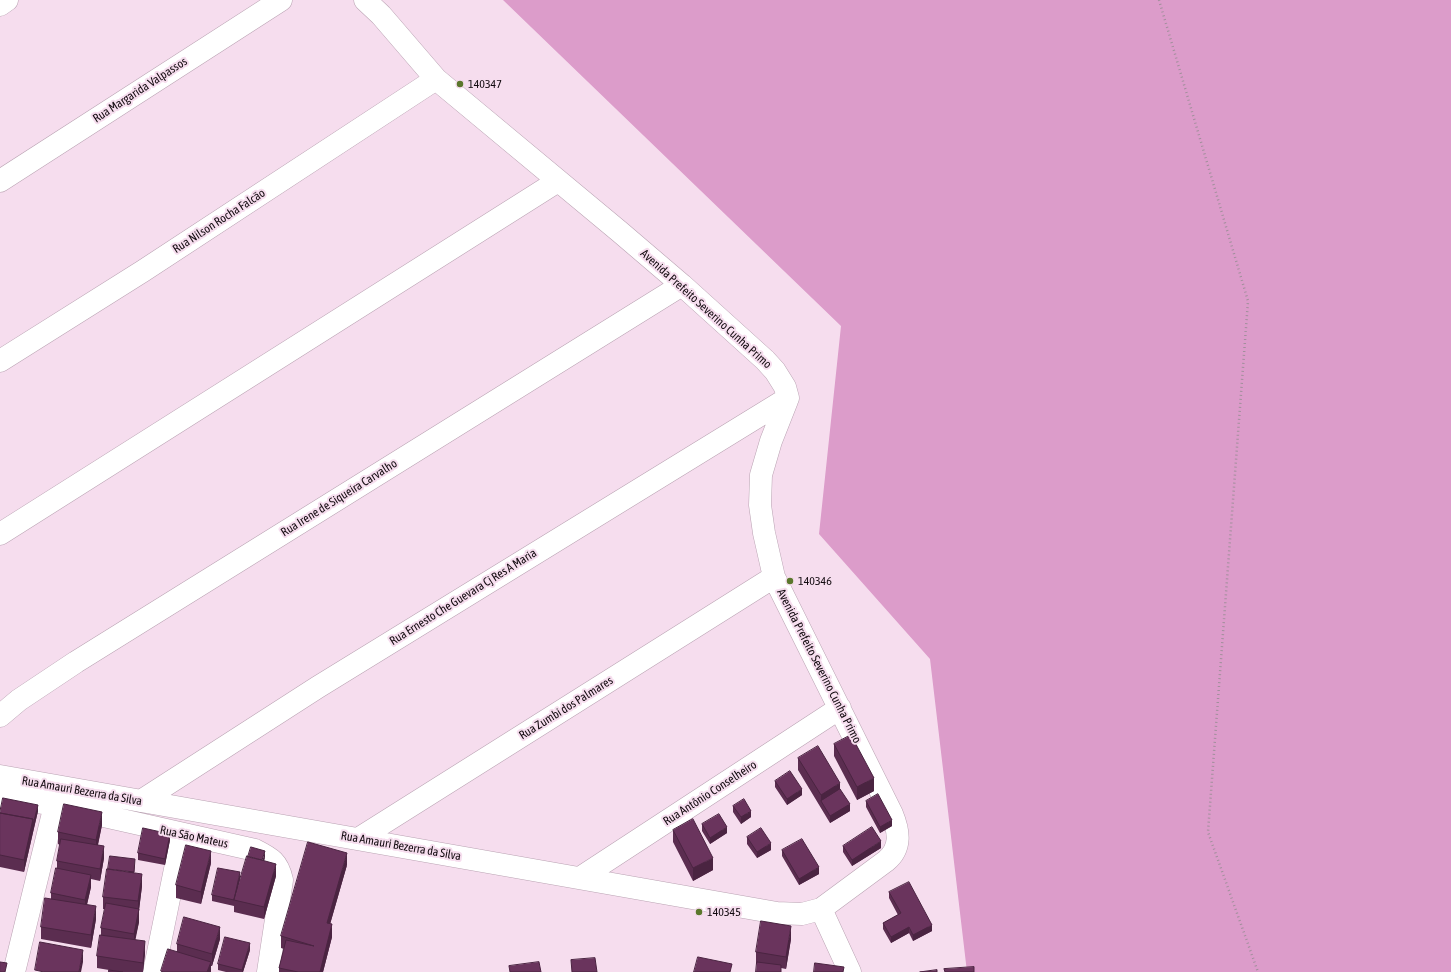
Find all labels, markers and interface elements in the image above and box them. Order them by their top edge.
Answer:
street label: Rua Margarida Valpassos [90,54,190,126]
place label: 140347 [468,77,502,91]
marker: 140347 [455,79,465,89]
street label: Rua Nilson Rocha Falcão [170,186,268,256]
street label: Avenida Prefeito Severino Cunha Primo [638,246,774,372]
street label: Rua Irene de Siqueira Carvalho [278,456,400,540]
street label: Rua Ernesto Che Guevara Cj Res A Maria [387,546,539,648]
place label: 140346 [798,574,832,588]
marker: 140346 [785,576,795,586]
street label: Avenida Prefeito Severino Cunha Primo [774,586,864,746]
street label: Rua Zumbi dos Palmares [516,673,616,743]
street label: Rua Antônio Conselheiro [661,757,759,829]
street label: Rua Amauri Bezerra da Silva [21,773,143,809]
street label: Rua São Mateus [159,823,229,851]
street label: Rua Amauri Bezerra da Silva [340,828,462,864]
place label: 140345 [707,905,741,919]
marker: 140345 [694,907,704,917]

